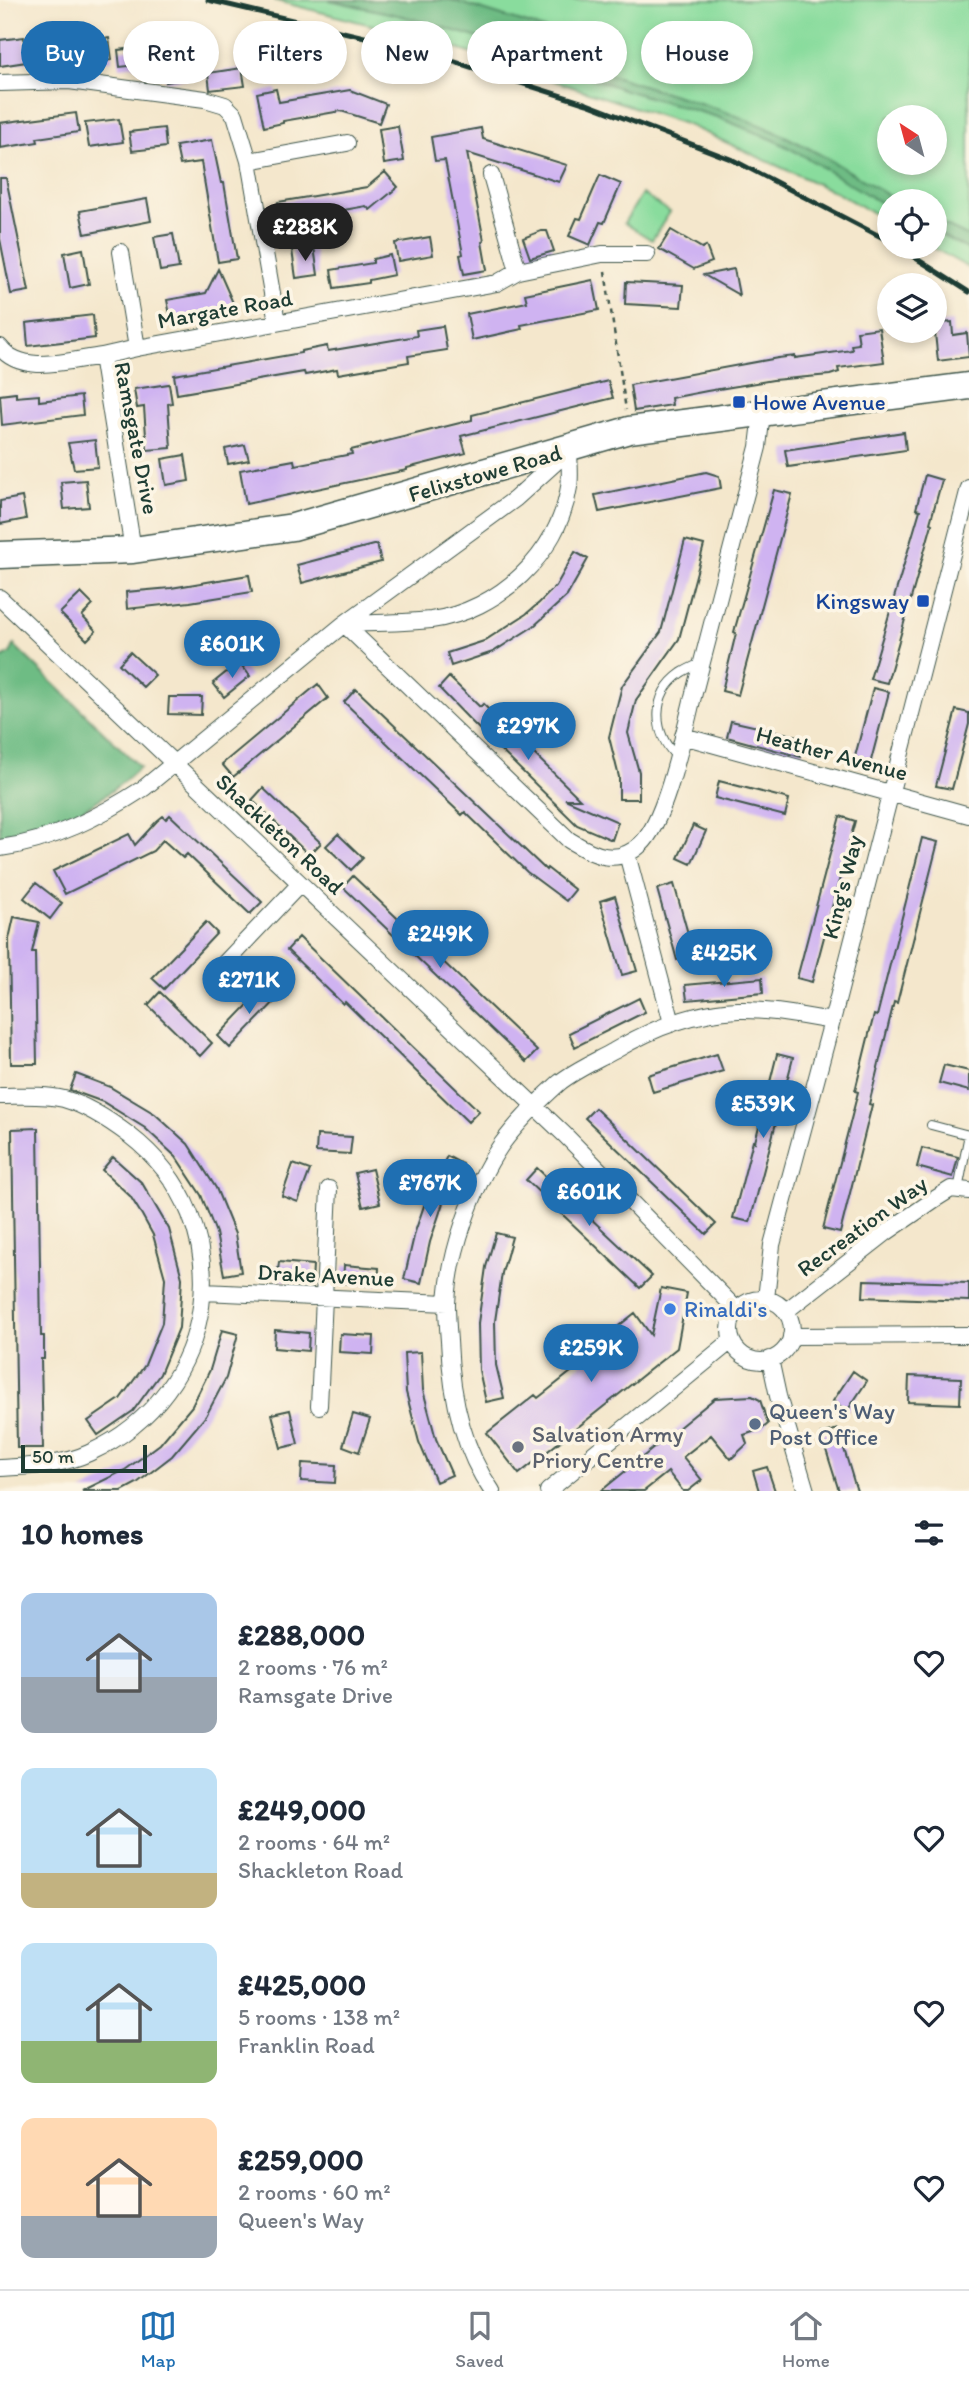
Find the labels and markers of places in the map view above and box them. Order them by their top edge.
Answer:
pin: £288K [256,204,354,263]
place label: Howe Avenue [753,388,886,416]
marker: Howe Avenue [731,394,747,410]
place label: Kingsway [816,587,909,615]
marker: Kingsway [915,593,931,609]
pin: £601K [183,620,281,680]
pin: £297K [479,702,577,762]
pin: £249K [391,911,489,970]
pin: £425K [675,930,773,989]
pin: £271K [200,956,298,1016]
pin: £539K [714,1080,812,1140]
pin: £767K [381,1160,479,1219]
pin: £601K [540,1168,638,1228]
place label: Rinaldi's [684,1295,768,1323]
marker: Rinaldi's [662,1301,678,1317]
pin: £259K [542,1324,640,1384]
place label: Queen's Way Post Office [769,1397,895,1451]
marker: Queen's Way Post Office [747,1416,763,1432]
place label: Salvation Army Priory Centre [532,1420,684,1474]
marker: Salvation Army Priory Centre [510,1439,526,1455]

